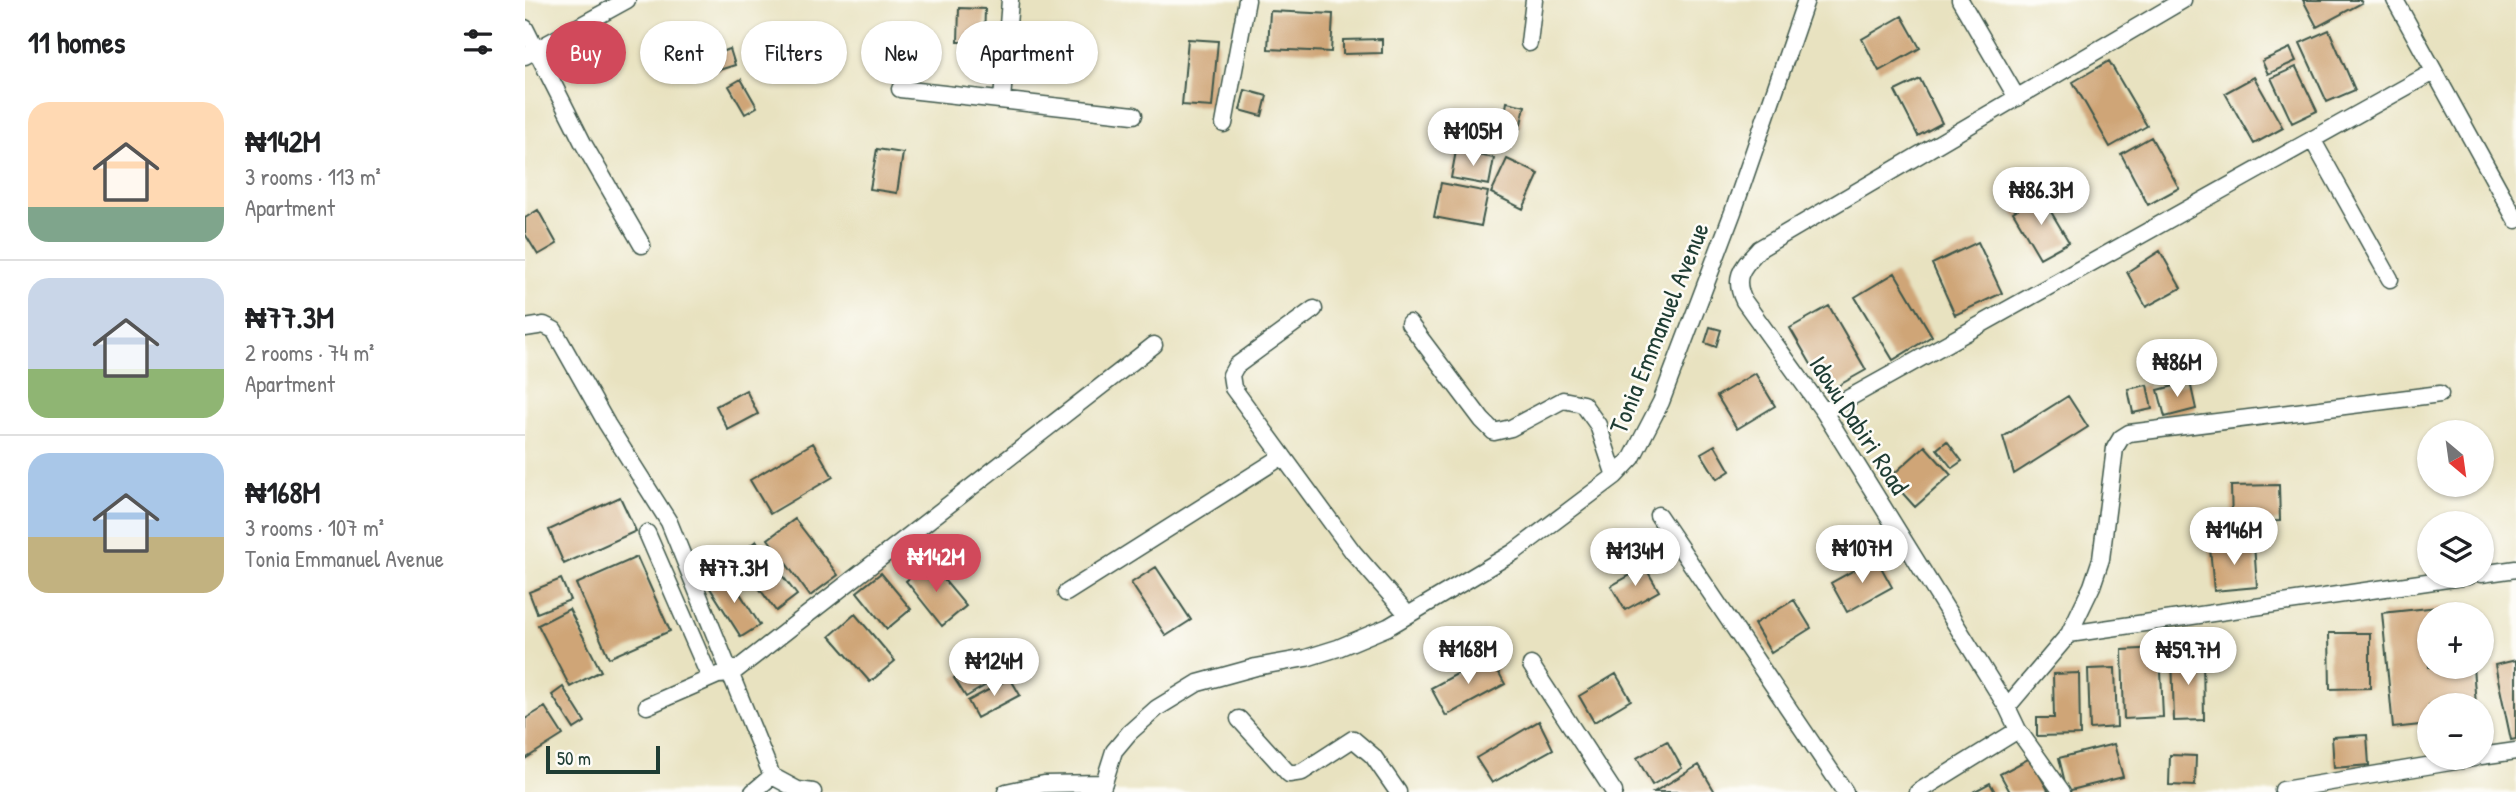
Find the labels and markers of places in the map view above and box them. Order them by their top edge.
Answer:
pin: ₦105M [1424,108,1522,168]
pin: ₦86.3M [1984,168,2098,227]
pin: ₦86M [2136,340,2218,399]
pin: ₦146M [2185,508,2283,567]
pin: ₦107M [1813,526,1911,585]
pin: ₦134M [1586,528,1684,588]
pin: ₦142M [887,534,985,594]
pin: ₦77.3M [677,546,791,605]
pin: ₦168M [1419,626,1517,686]
pin: ₦59.7M [2131,628,2245,687]
pin: ₦124M [945,638,1043,698]

